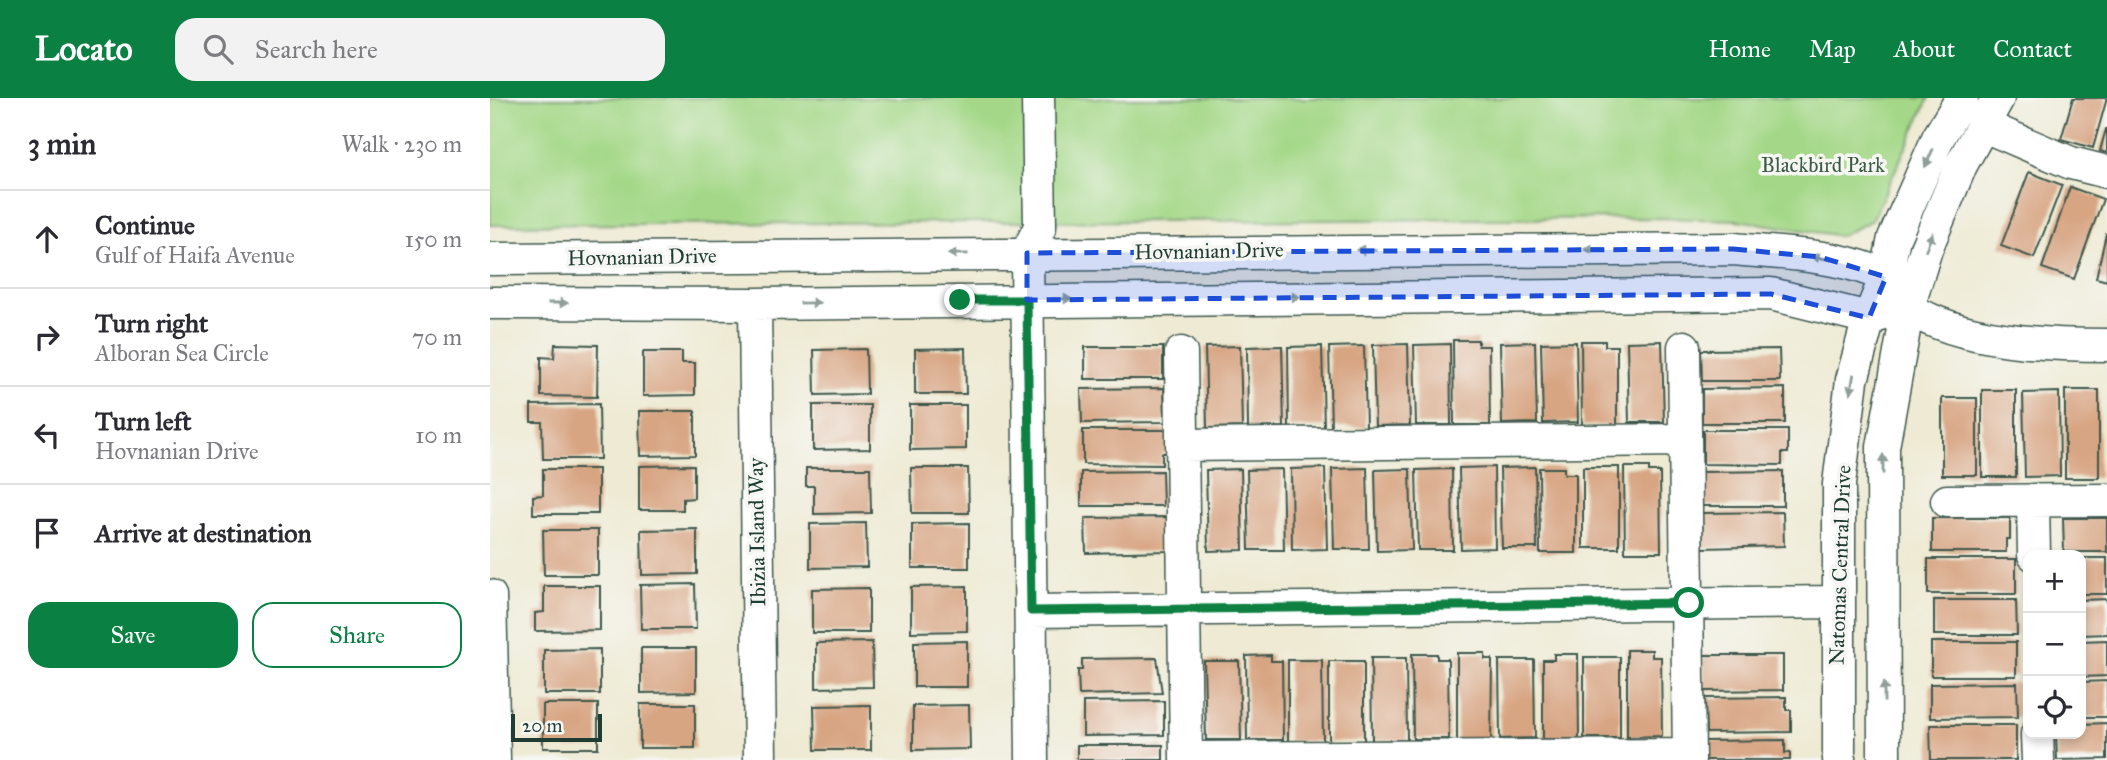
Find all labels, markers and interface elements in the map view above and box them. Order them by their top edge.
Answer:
search box [175,18,665,81]
text: Locato [35,29,133,69]
icon: search [199,30,237,68]
text: Search here [255,33,378,65]
text: Home [1708,34,1771,64]
text: Map [1809,34,1856,64]
text: About [1894,34,1955,64]
text: Contact [1993,34,2072,64]
text: 3 min [28,126,96,162]
text: Walk · 230 m [342,130,462,158]
one-way arrow [1923,148,1935,168]
park label: Blackbird Park [1761,152,1885,178]
text: Continue [95,209,195,241]
icon: ahead [28,220,66,258]
text: 150 m [405,225,462,253]
one-way arrow [1923,232,1934,253]
street label: Hovnanian Drive [1134,237,1284,265]
text: Gulf of Haifa Avenue [95,241,295,269]
street label: Hovnanian Drive [567,243,717,271]
one-way arrow [1583,243,1605,255]
one-way arrow [1355,244,1377,256]
one-way arrow [947,248,969,260]
one-way arrow [1810,253,1832,264]
route end [944,284,975,315]
one-way arrow [1279,292,1301,303]
one-way arrow [1051,293,1073,305]
one-way arrow [547,297,569,309]
one-way arrow [799,297,821,309]
text: Turn right [95,307,208,339]
icon: right [28,318,66,356]
text: 70 m [412,323,462,351]
text: Alboran Sea Circle [95,339,269,367]
one-way arrow [1846,373,1857,395]
text: Turn left [95,405,191,437]
icon: left [28,416,66,454]
text: 10 m [415,421,462,449]
text: Hovnanian Drive [95,437,259,465]
one-way arrow [1877,453,1889,475]
street label: Ibizia Island Way [743,456,771,607]
street label: Natomas Central Drive [1824,464,1856,666]
icon: arrive [28,514,66,552]
text: Arrive at destination [95,517,312,549]
map controls [2023,550,2086,739]
button: + [2023,550,2086,613]
route start [1673,587,1704,618]
button: Save [28,602,238,668]
button: Share [252,602,462,668]
button: − [2023,613,2086,676]
button: locate [2023,676,2086,739]
one-way arrow [1878,681,1890,703]
scale bar [511,711,602,743]
text: 20 m [522,714,563,737]

